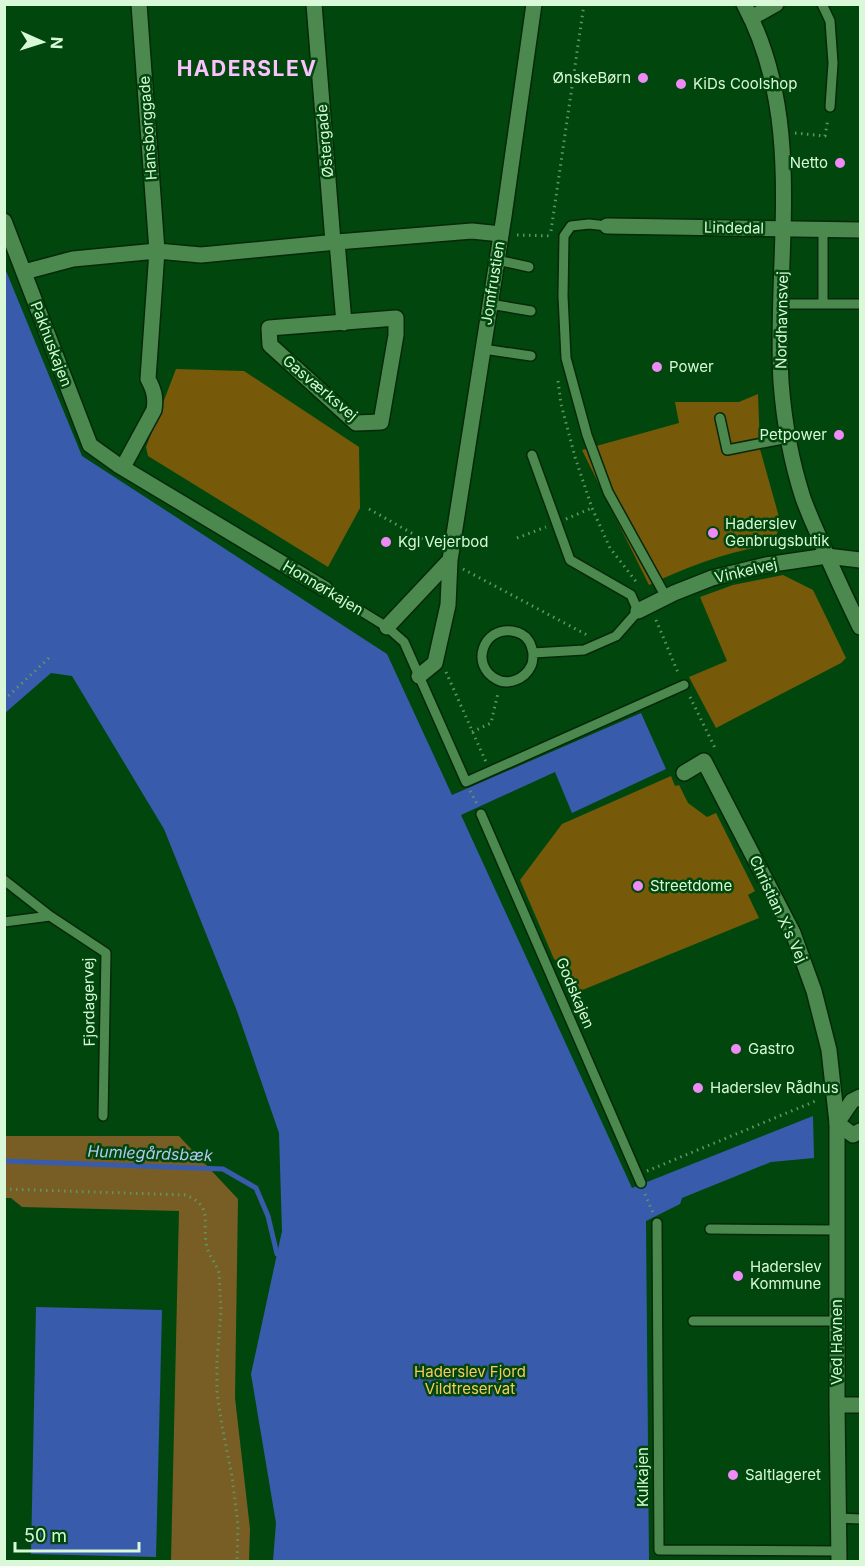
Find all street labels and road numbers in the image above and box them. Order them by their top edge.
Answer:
street label: Hansborggade [134,75,161,181]
street label: Østergade [312,103,337,179]
street label: Lindedal [704,217,764,238]
street label: Jomfrustien [476,240,509,326]
street label: Nordhavnsvej [771,271,792,369]
street label: Pakhuskajen [27,299,76,389]
street label: Gasværksvej [279,351,362,425]
street label: Vinkelvej [713,554,779,587]
street label: Honnørkajen [280,556,367,619]
street label: Christian X's Vej [745,852,812,965]
street label: Godskajen [552,954,599,1031]
street label: Fjordagervej [78,957,99,1047]
street label: Ved Havnen [827,1299,846,1385]
street label: Kulkajen [633,1447,652,1507]

